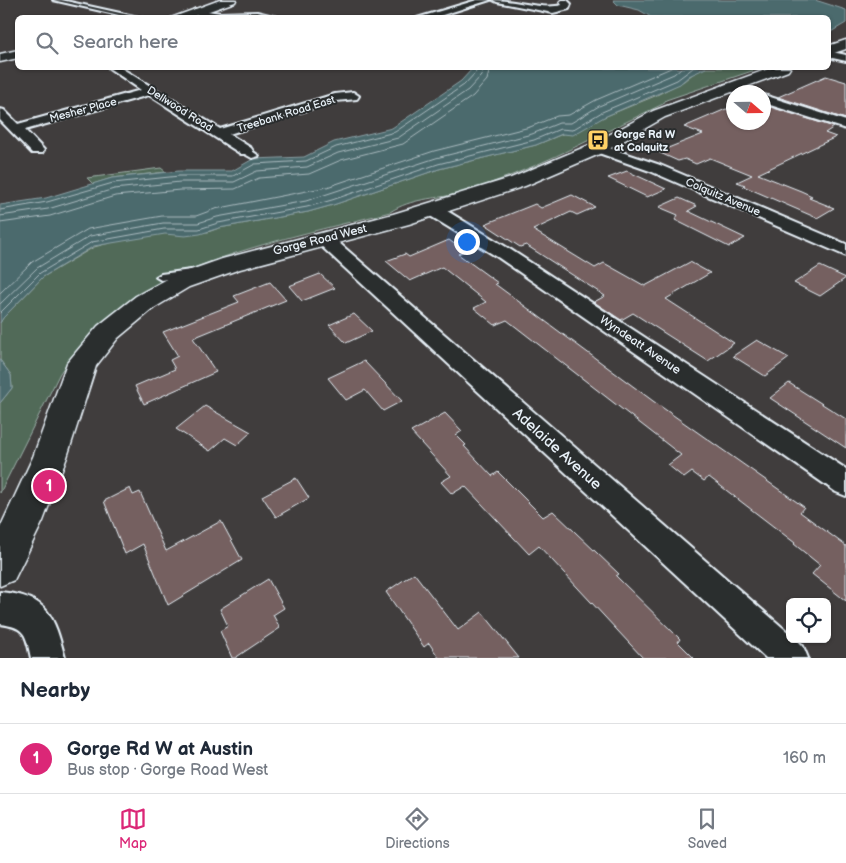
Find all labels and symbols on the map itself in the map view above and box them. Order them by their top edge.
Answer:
street label: Dellwood Road [145,84,215,134]
north arrow [726,85,771,130]
street label: Treebank Road East [235,93,337,135]
street label: Mesher Place [48,95,118,125]
bus stop icon: Gorge Rd W at Colquitz [586,128,610,152]
place label: Gorge Rd W at Colquitz [614,128,676,154]
street label: Colquitz Avenue [684,175,763,219]
street label: Gorge Road West [272,221,369,259]
your location [454,229,480,255]
street label: Wyndeatt Avenue [597,312,683,378]
street label: Adelaide Avenue [508,404,606,494]
pin: 1 [33,467,65,505]

